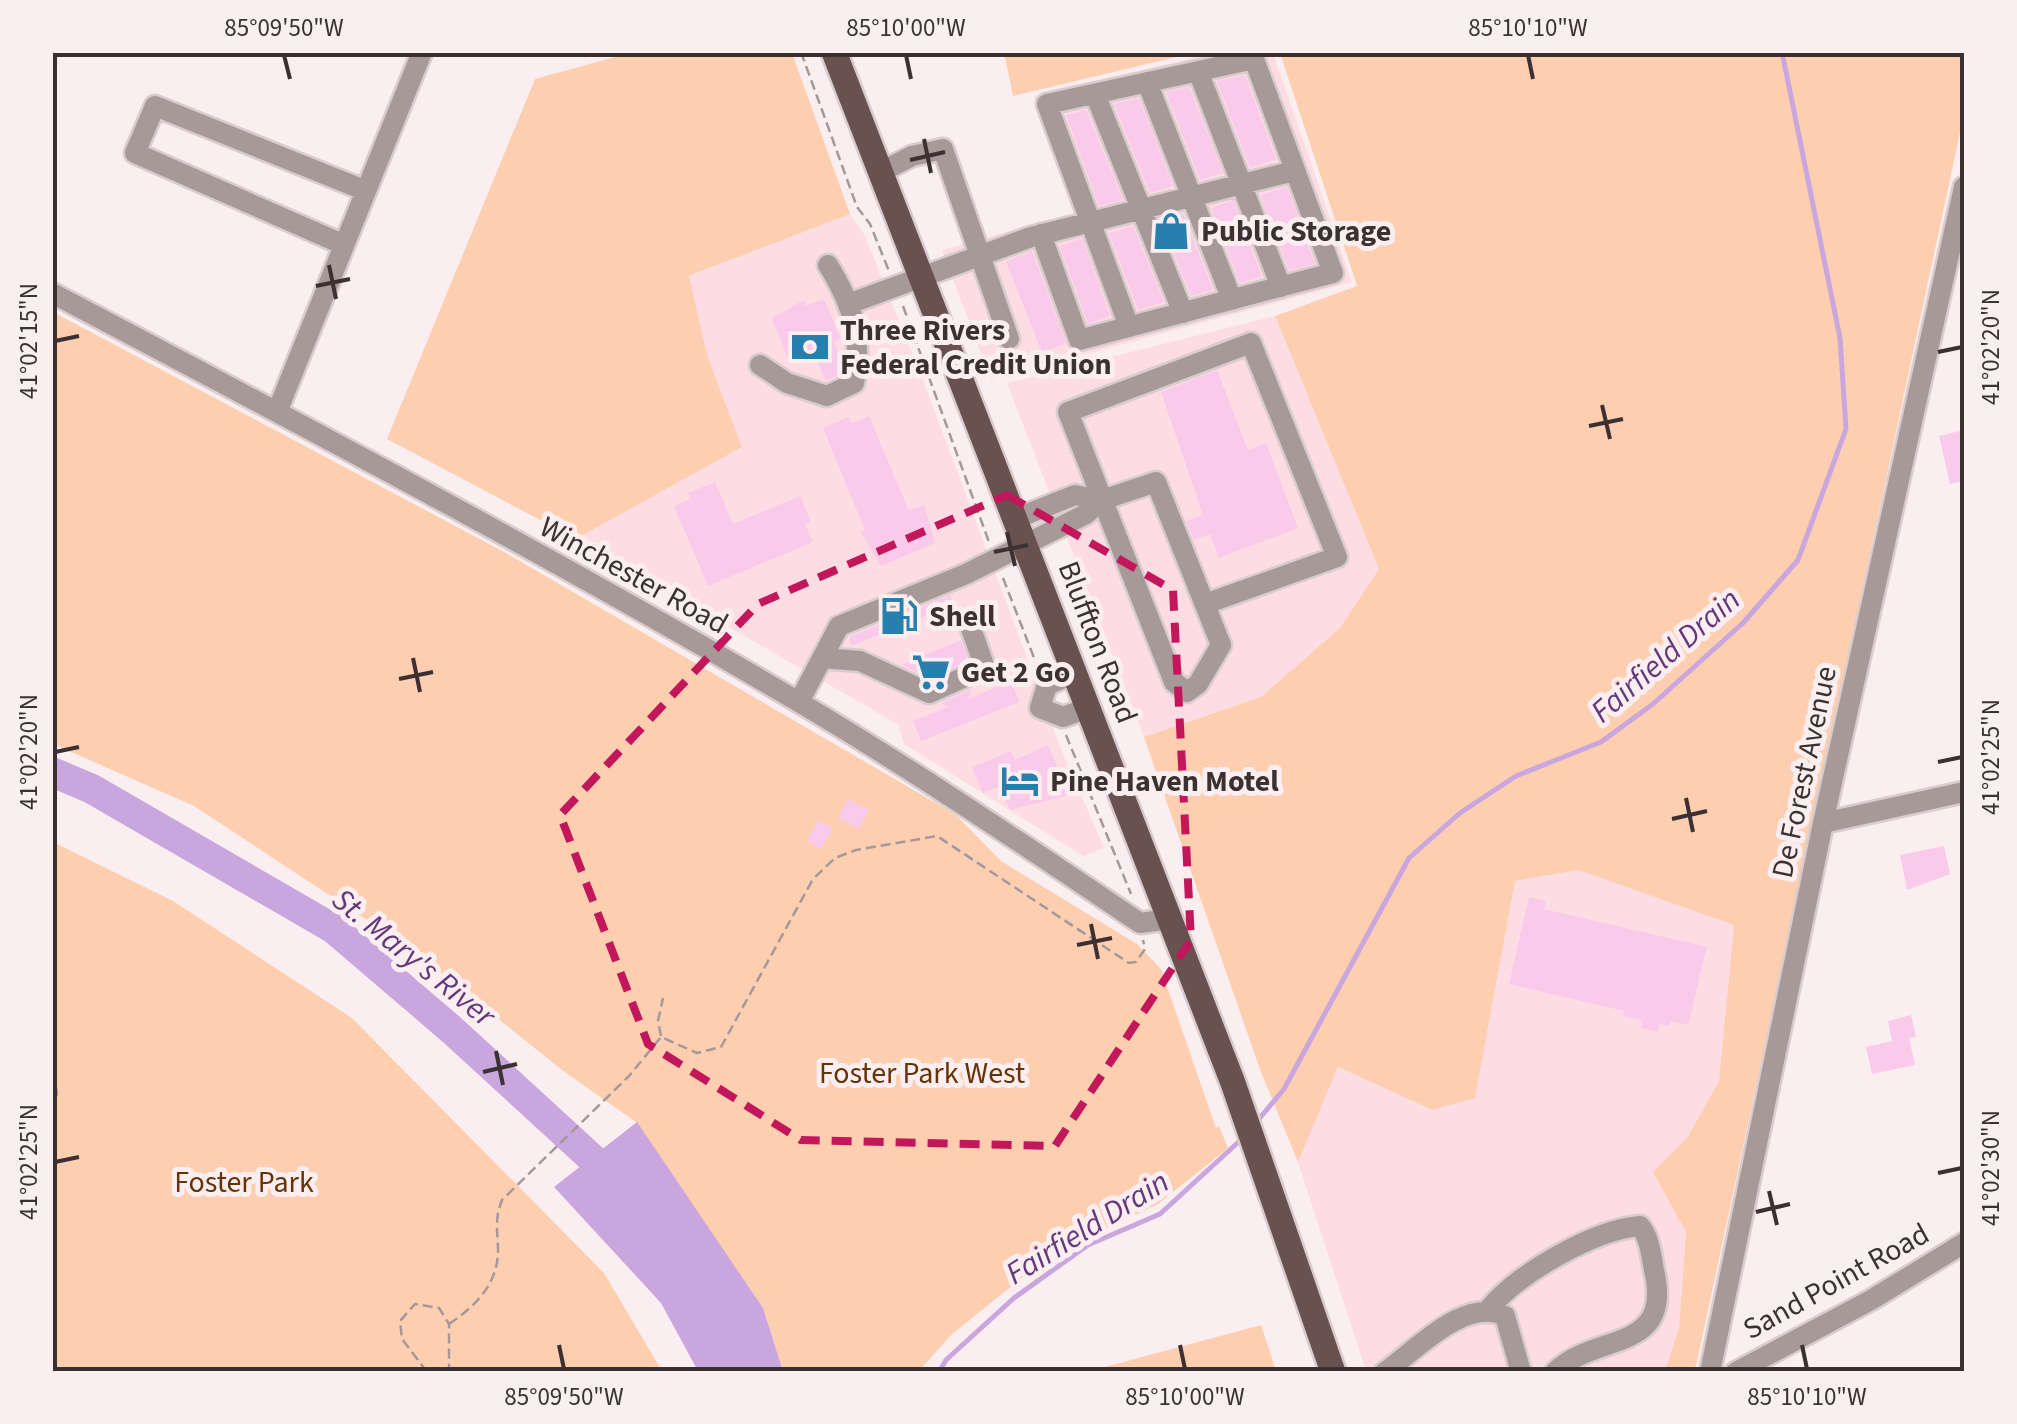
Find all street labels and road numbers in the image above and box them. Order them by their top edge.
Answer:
street label: Winchester Road [532,506,736,645]
street label: Bluffton Road [1047,555,1148,730]
street label: De Forest Avenue [1761,662,1848,882]
street label: Sand Point Road [1735,1212,1937,1350]

